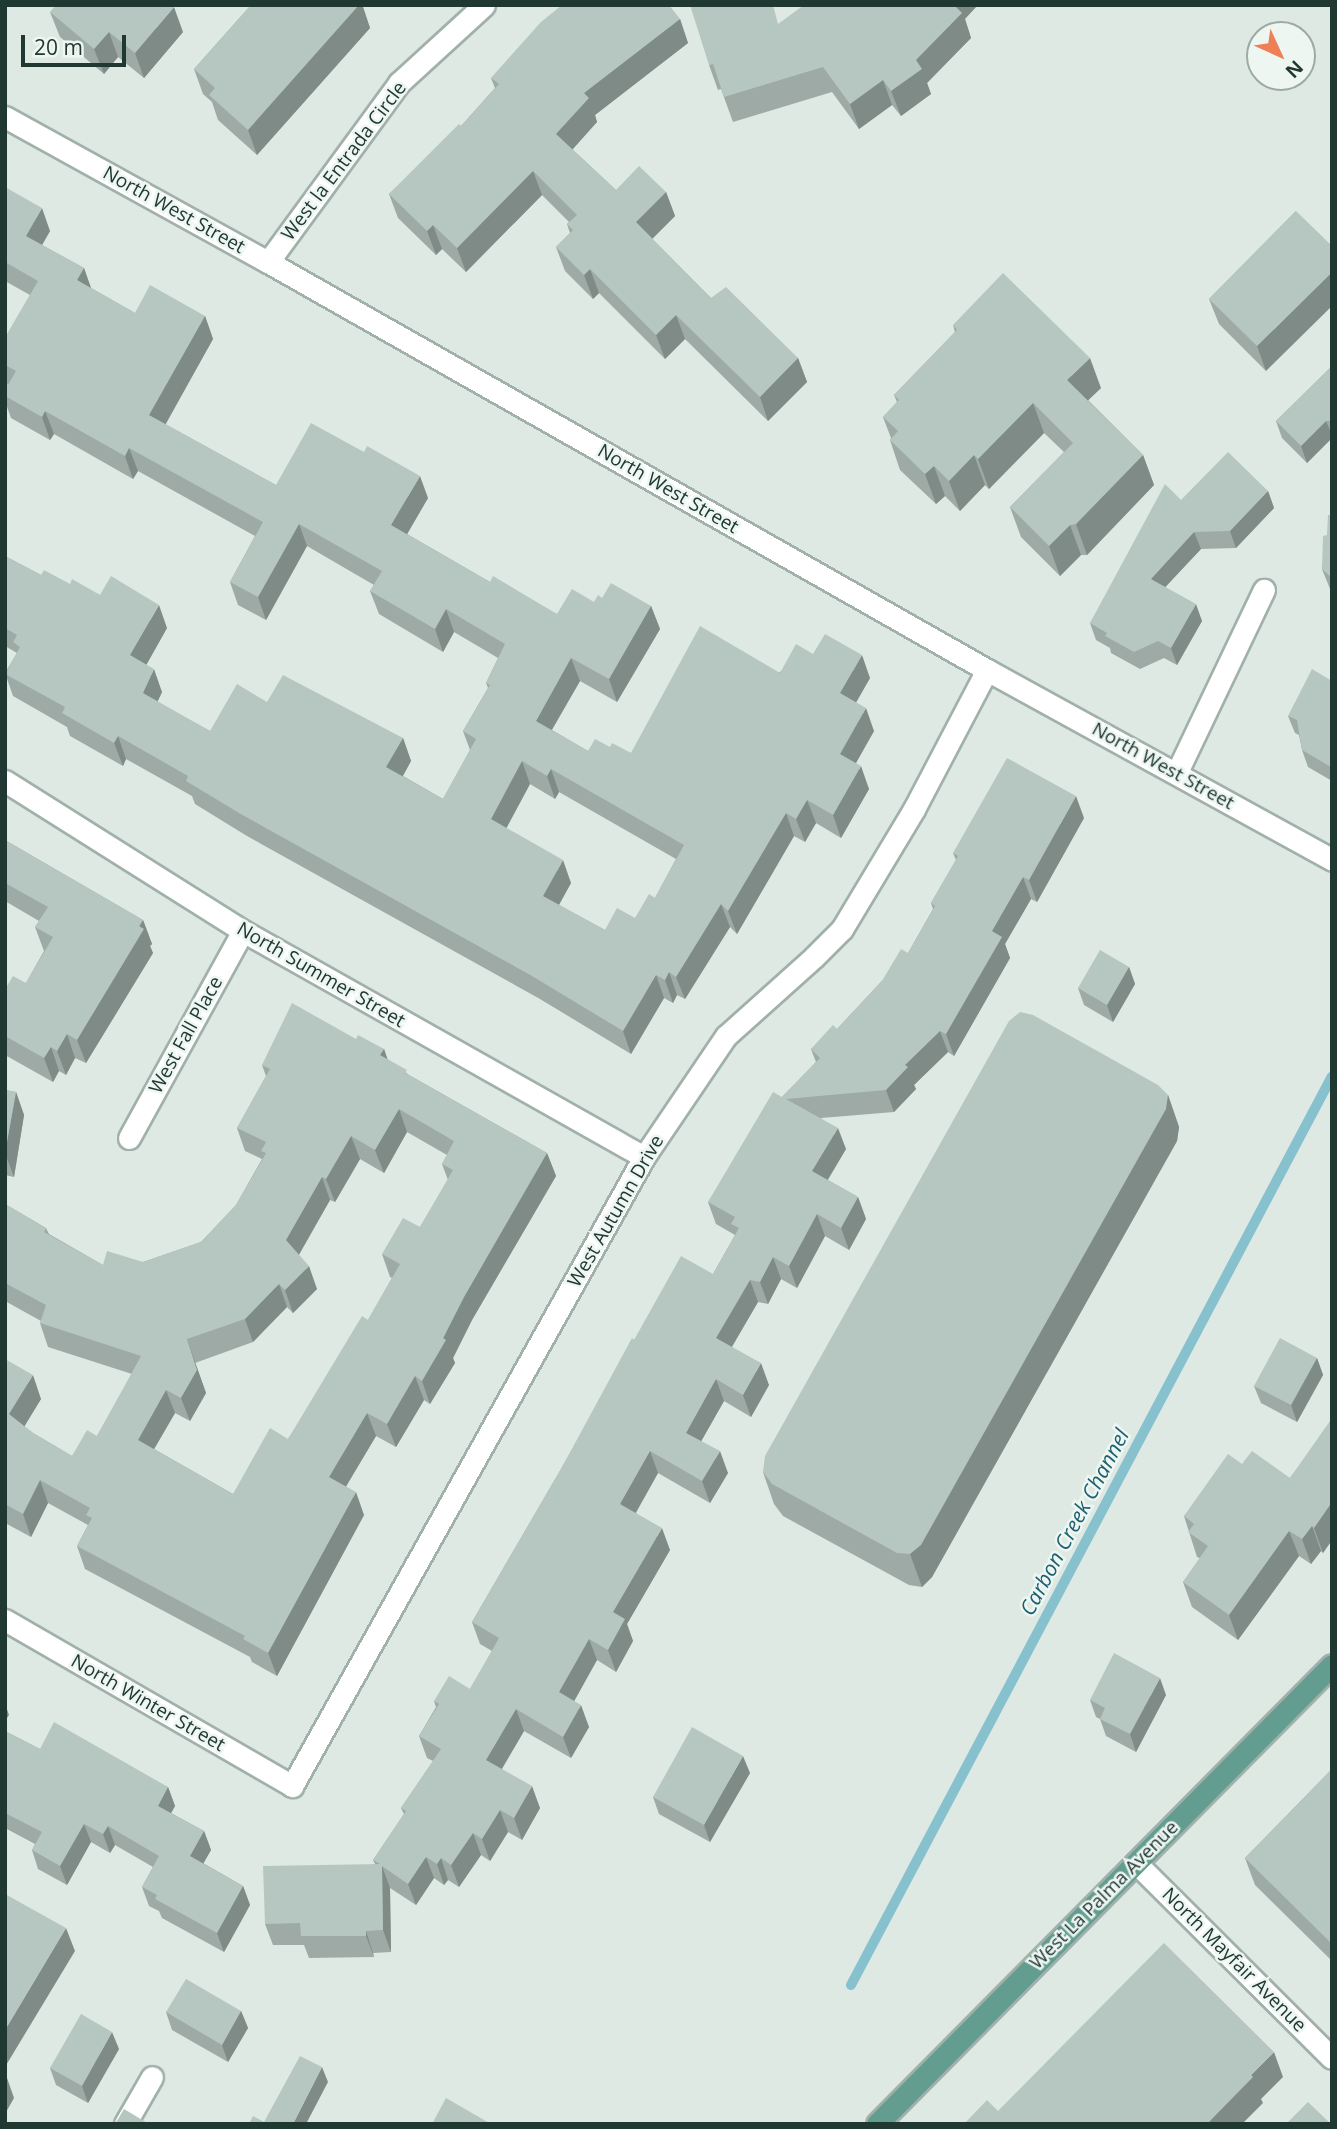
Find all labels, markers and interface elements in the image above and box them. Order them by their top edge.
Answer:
scale bar [24,21,130,65]
north arrow [1246,21,1316,91]
text: 20 m [34,33,83,61]
text: N [1280,55,1309,84]
street label: West la Entrada Circle [277,77,411,245]
street label: North West Street [99,162,249,258]
street label: North West Street [593,439,743,539]
street label: North West Street [1088,718,1238,814]
street label: North Summer Street [233,917,409,1033]
street label: West Fall Place [144,972,228,1098]
street label: West Autumn Drive [563,1131,669,1291]
water label: Carbon Creek Channel [1014,1424,1134,1620]
street label: North Winter Street [67,1650,229,1756]
street label: West La Palma Avenue [1025,1816,1183,1974]
street label: North Mayfair Avenue [1157,1883,1311,2037]

